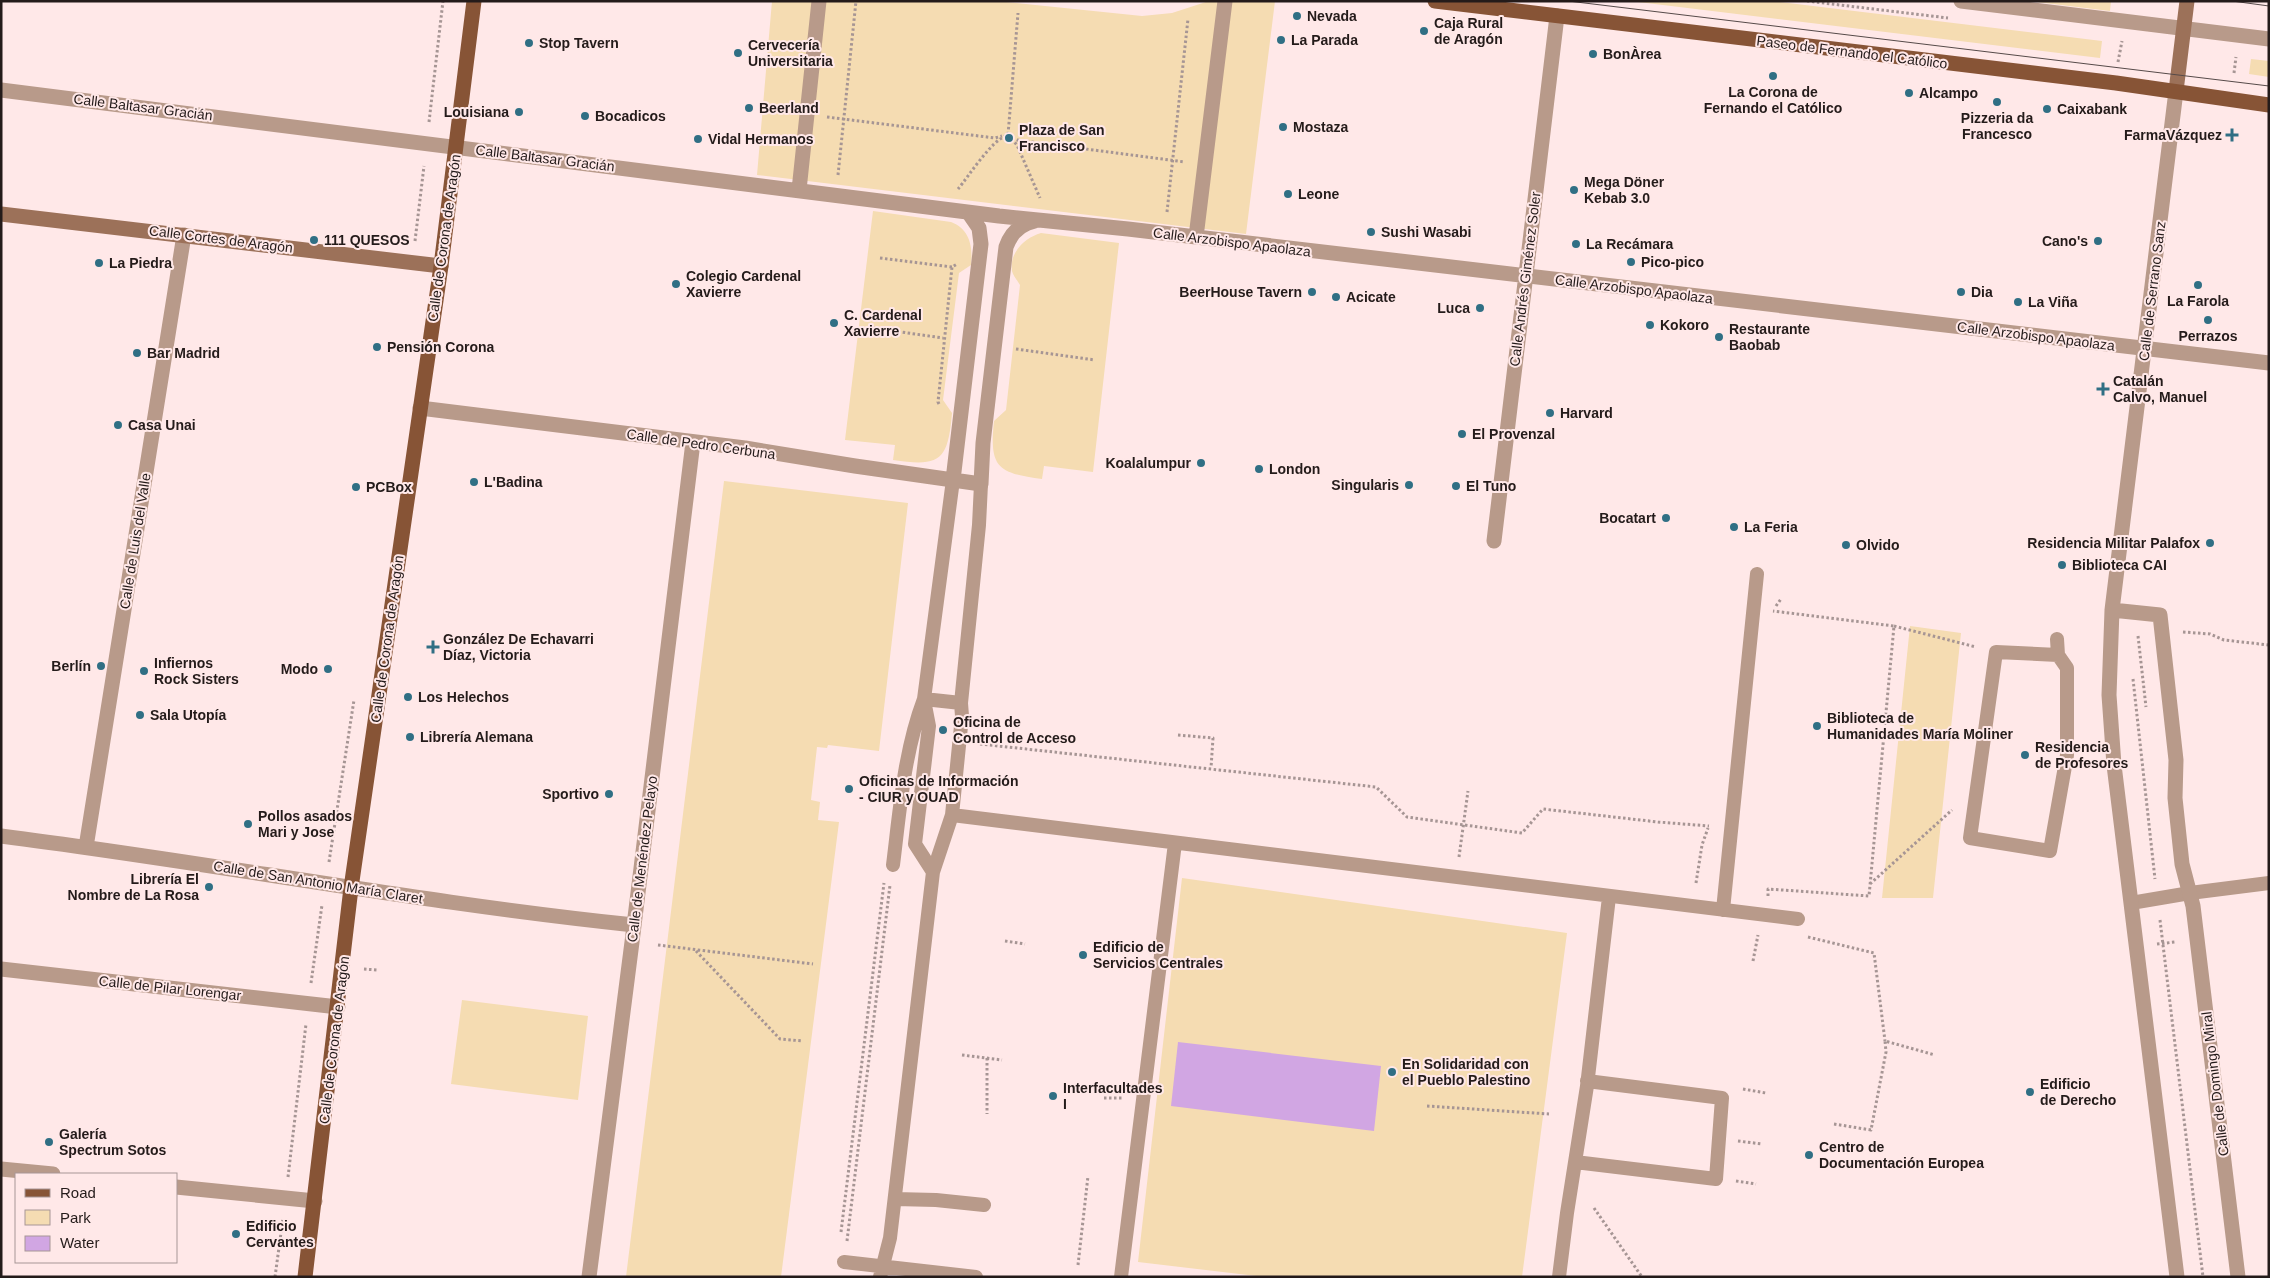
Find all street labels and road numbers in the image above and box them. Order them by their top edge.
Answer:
street label: Paseo de Fernando el Católico [1756,32,1949,72]
street label: Calle Baltasar Gracián [73,91,213,123]
street label: Calle Baltasar Gracián [475,142,615,174]
street label: Calle de Corona de Aragón [424,153,464,323]
street label: Calle Andrés Giménez Soler [1506,190,1544,367]
street label: Calle de Serrano Sanz [2135,220,2169,362]
street label: Calle Cortes de Aragón [148,222,294,256]
street label: Calle Arzobispo Apaolaza [1152,224,1312,260]
street label: Calle Arzobispo Apaolaza [1554,271,1714,307]
street label: Calle Arzobispo Apaolaza [1956,318,2116,354]
street label: Calle de Pedro Cerbuna [626,426,777,462]
street label: Calle de Luis del Valle [116,472,154,610]
street label: Calle de Corona de Aragón [367,554,407,724]
street label: Calle de Menéndez Pelayo [624,775,660,943]
street label: Calle de San Antonio María Claret [212,858,424,906]
street label: Calle de Corona de Aragón [316,955,352,1125]
street label: Calle de Pilar Lorengar [98,973,242,1003]
street label: Calle de Domingo Miral [2198,1011,2232,1157]

